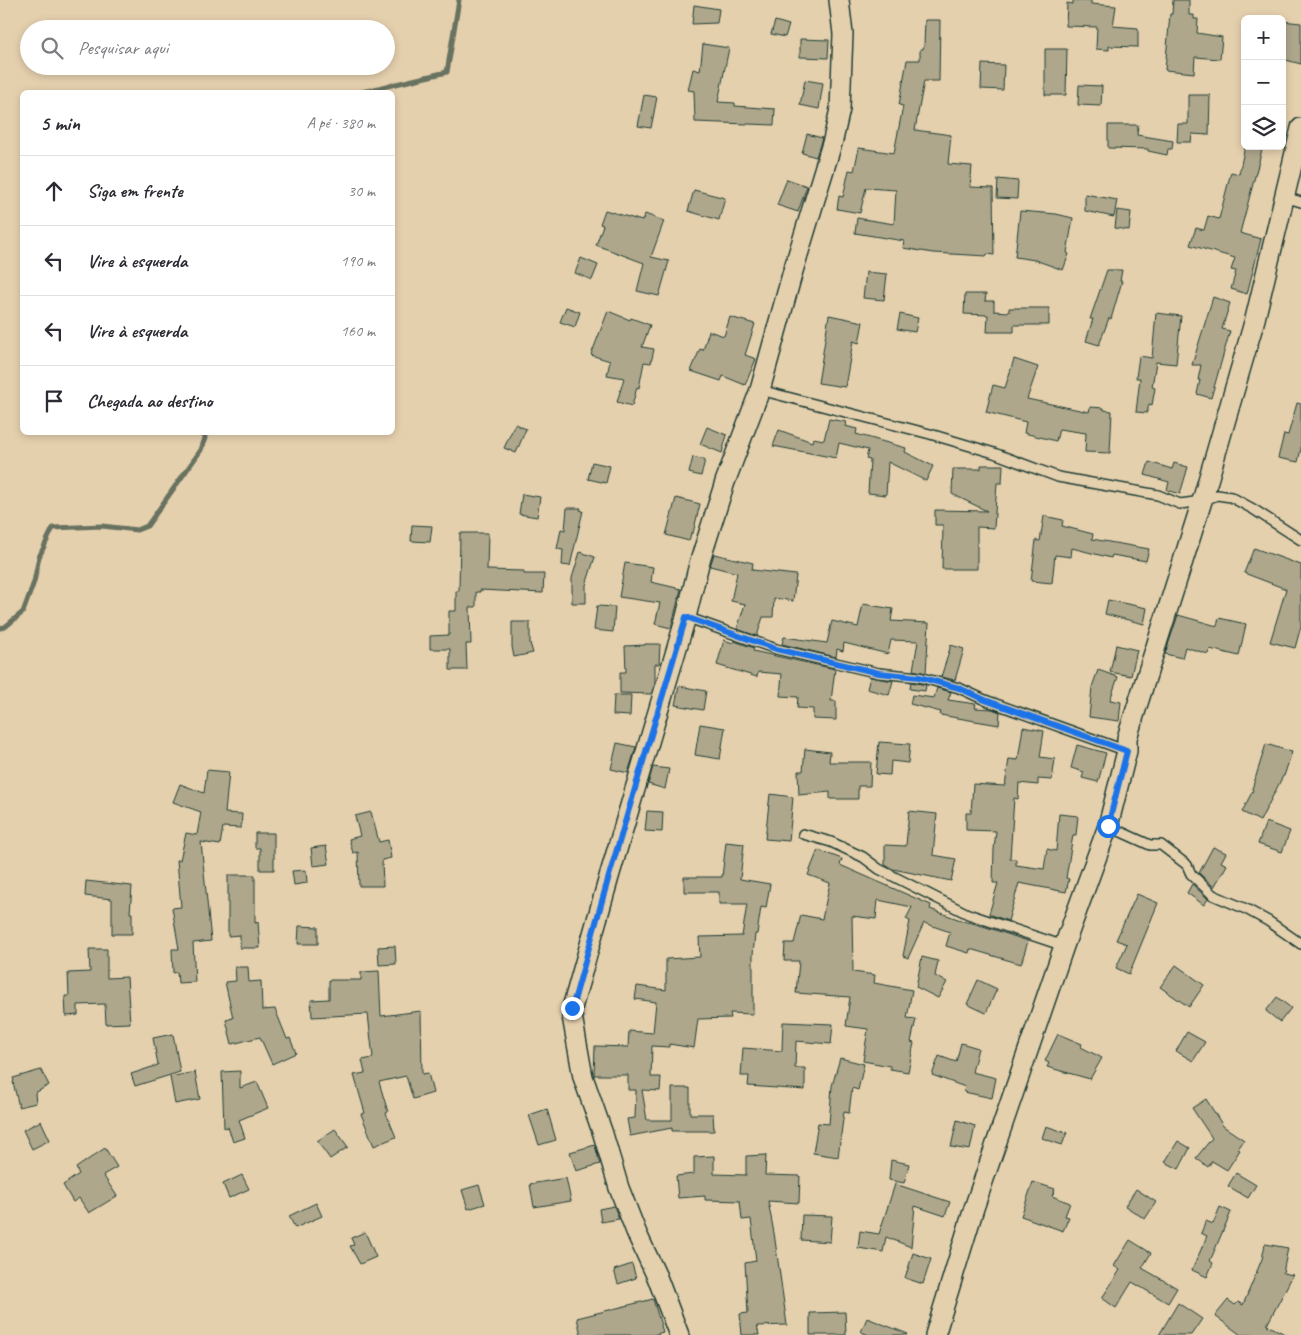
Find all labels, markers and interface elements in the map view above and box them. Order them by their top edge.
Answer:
map controls [1241,15,1286,150]
button: + [1241,15,1286,60]
search box [20,20,395,75]
icon: search [38,34,66,62]
text: Pesquisar aqui [78,36,168,60]
button: − [1241,60,1286,105]
button: layers [1241,105,1286,150]
text: 5 min [40,110,80,136]
text: A pé · 380 m [307,113,375,133]
icon: ahead [40,177,68,205]
text: Siga em frente [87,179,183,203]
text: 30 m [348,181,375,201]
icon: left [40,247,68,275]
text: Vire à esquerda [87,249,187,273]
text: 190 m [341,251,375,271]
icon: left [40,317,68,345]
text: Vire à esquerda [87,319,187,343]
text: 160 m [341,321,375,341]
icon: arrive [40,387,68,415]
text: Chegada ao destino [87,389,213,413]
route start [1097,815,1120,838]
route end [561,997,584,1020]

